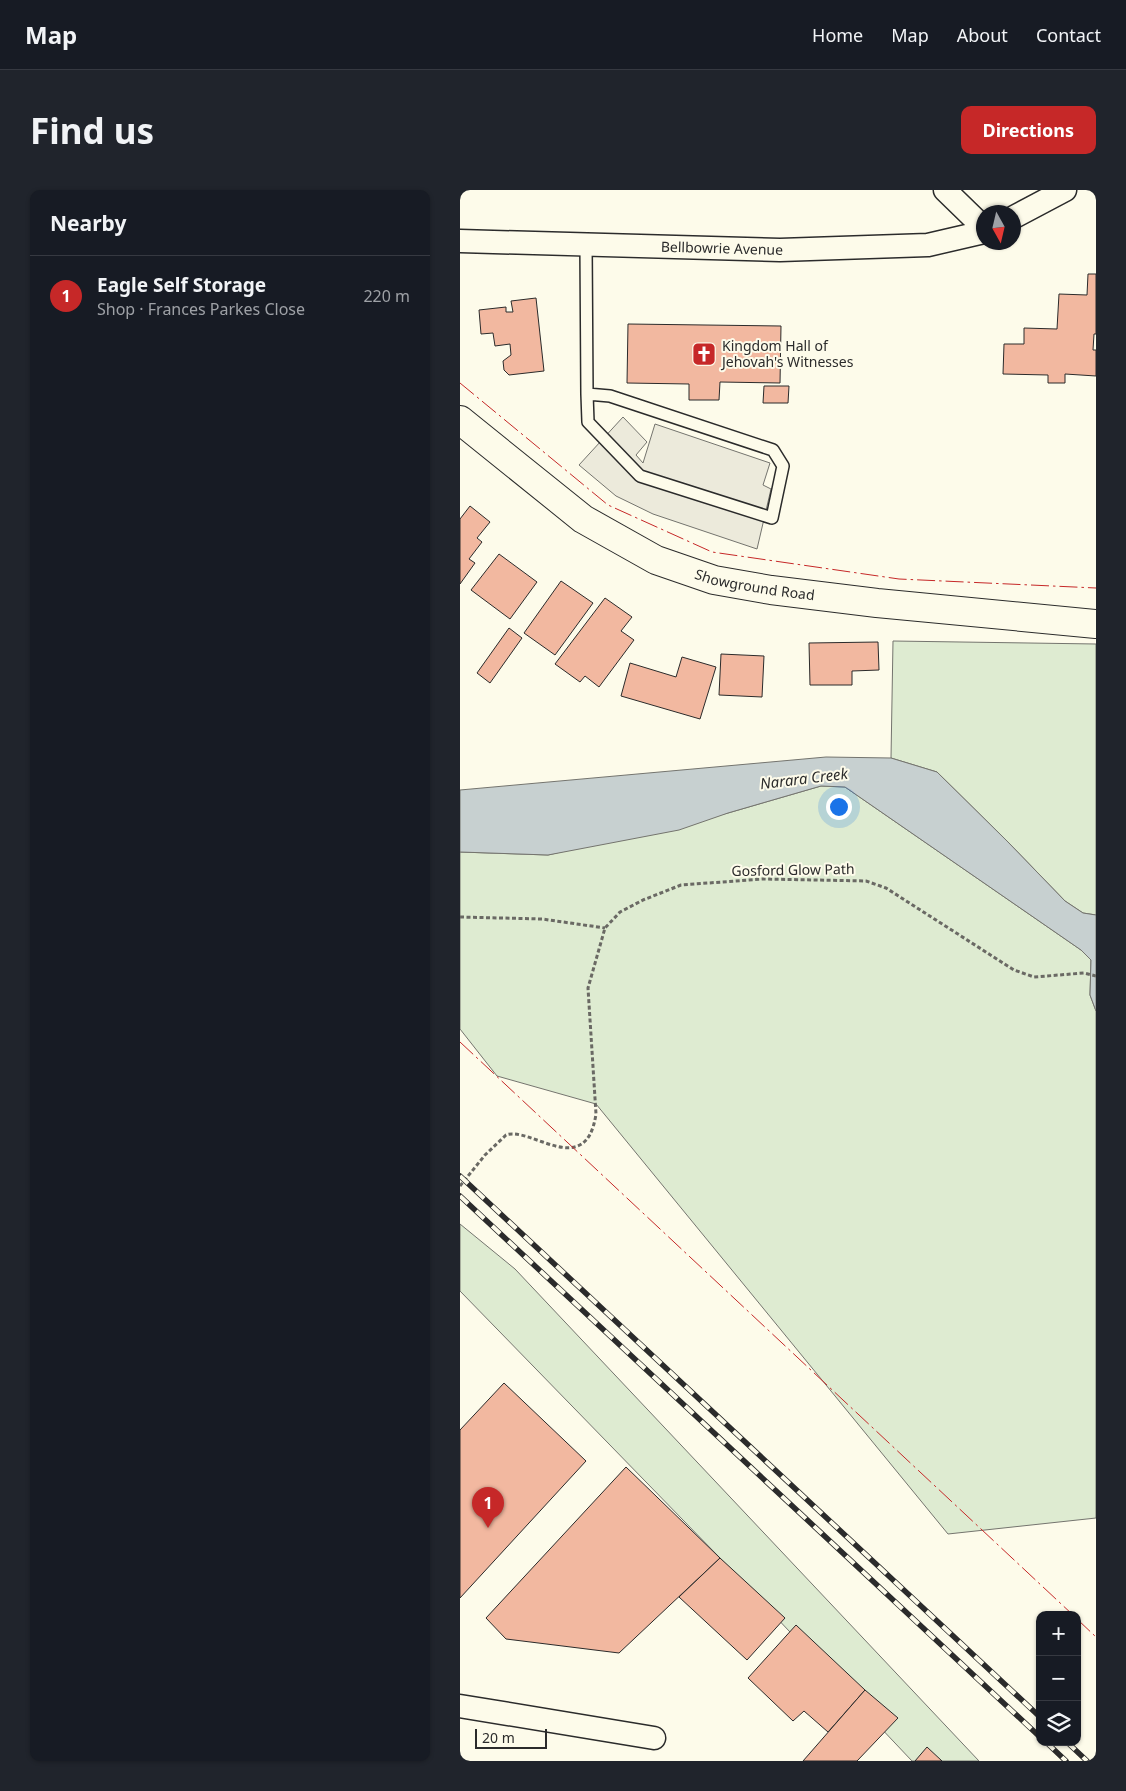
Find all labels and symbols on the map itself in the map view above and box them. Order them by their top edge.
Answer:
north arrow [976,205,1021,250]
street label: Bellbowrie Avenue [661,237,783,259]
place label: Kingdom Hall of Jehovah's Witnesses [720,336,854,371]
church icon: Kingdom Hall of Jehovah's Witnesses [691,341,717,367]
street label: Showground Road [692,564,816,604]
water label: Narara Creek [759,763,849,793]
your location [826,794,852,820]
street label: Gosford Glow Path [731,859,855,880]
pin: 1 [472,1487,504,1528]
scale bar [475,1726,548,1749]

